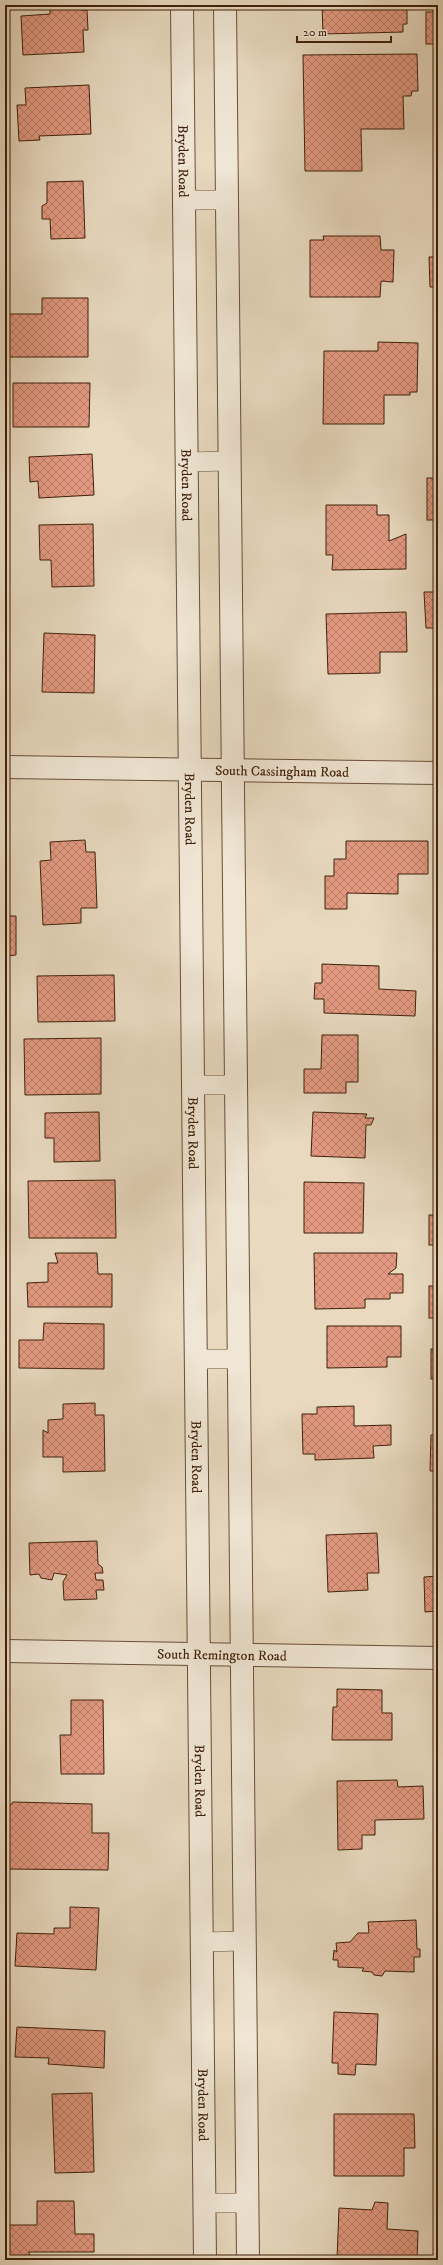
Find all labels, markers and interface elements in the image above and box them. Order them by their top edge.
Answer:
scale bar [297,18,391,44]
text: 20 m [303,25,327,40]
street label: Bryden Road [173,125,192,197]
street label: Bryden Road [177,449,195,521]
street label: South Cassingham Road [215,762,349,782]
street label: Bryden Road [180,773,199,845]
street label: Bryden Road [183,1097,202,1169]
street label: Bryden Road [186,1420,205,1493]
street label: South Remington Road [157,1645,287,1666]
street label: Bryden Road [190,1744,208,1817]
street label: Bryden Road [193,2068,212,2141]

